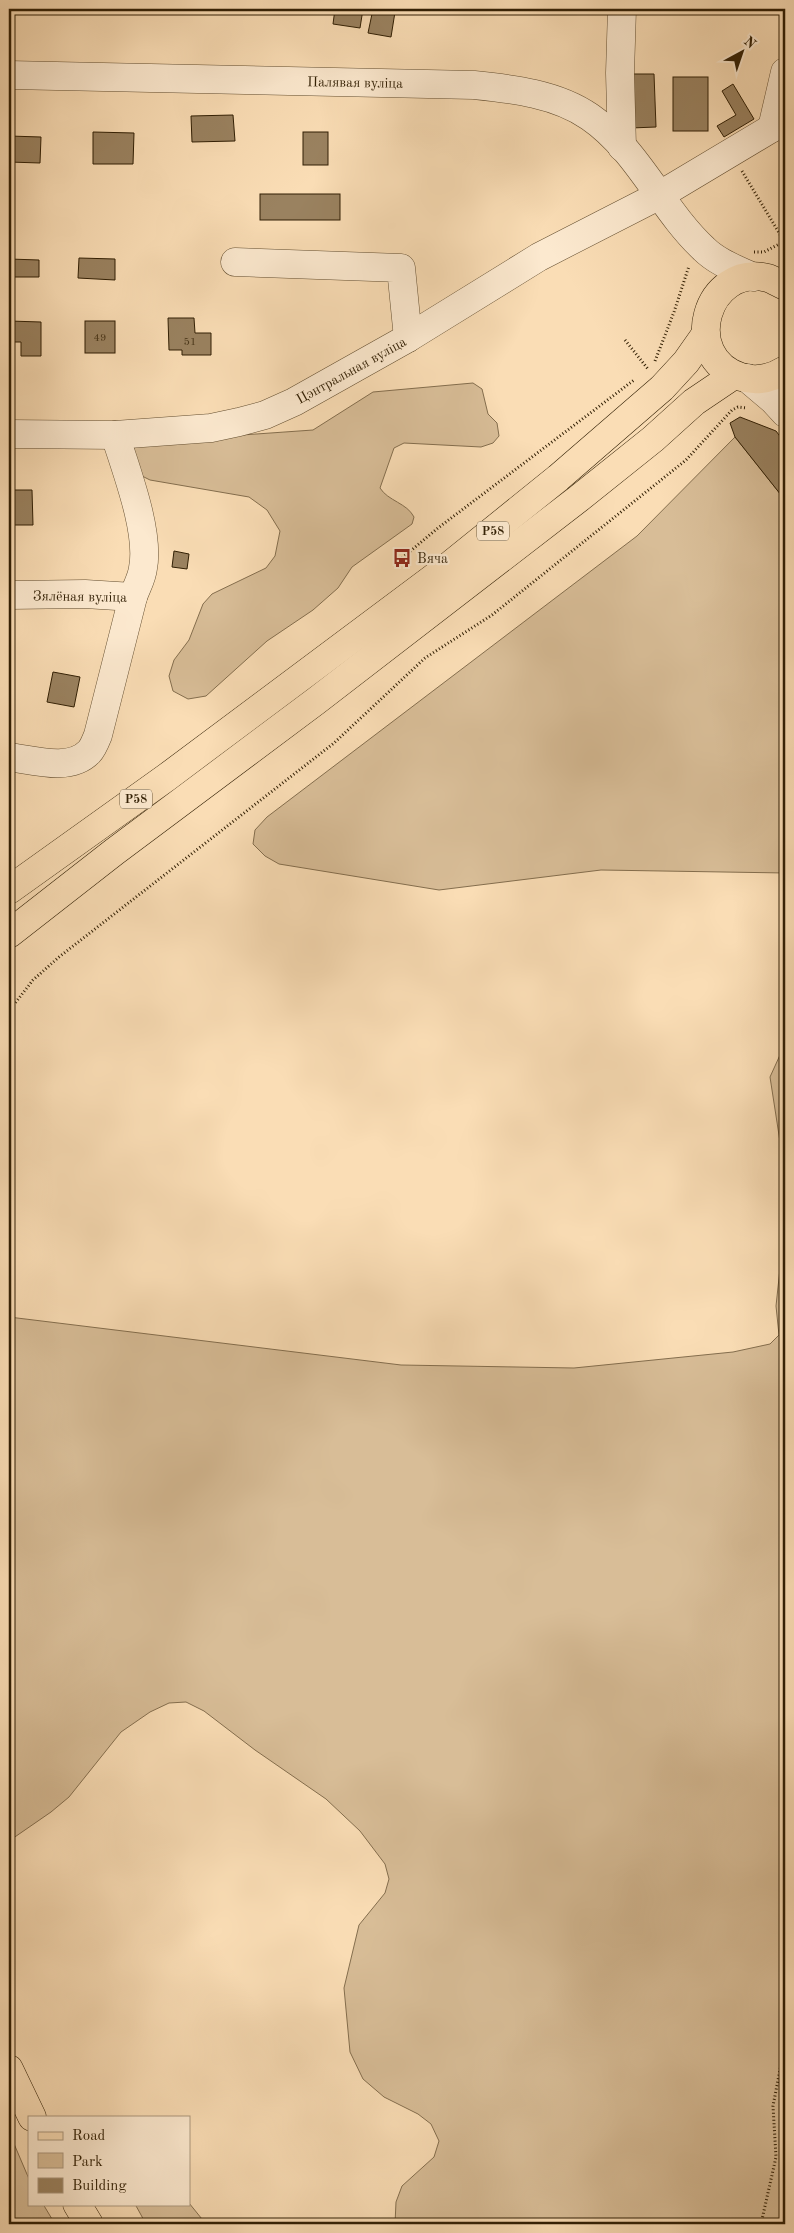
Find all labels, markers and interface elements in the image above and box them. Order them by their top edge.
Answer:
north arrow [716,28,766,78]
text: N [741,34,759,52]
street label: Палявая вуліца [307,75,403,91]
house number: 49 [94,333,106,344]
street label: Цэнтральная вуліца [294,335,409,407]
house number: 51 [184,337,196,348]
road number: Р58 [477,522,509,540]
bus stop icon: Вяча [391,547,413,569]
place label: Вяча [417,552,448,566]
street label: Зялёная вуліца [33,589,127,605]
road number: Р58 [120,790,152,809]
legend [28,2116,190,2206]
text: Road [72,2129,106,2144]
text: Park [72,2155,103,2170]
text: Building [72,2179,127,2194]

